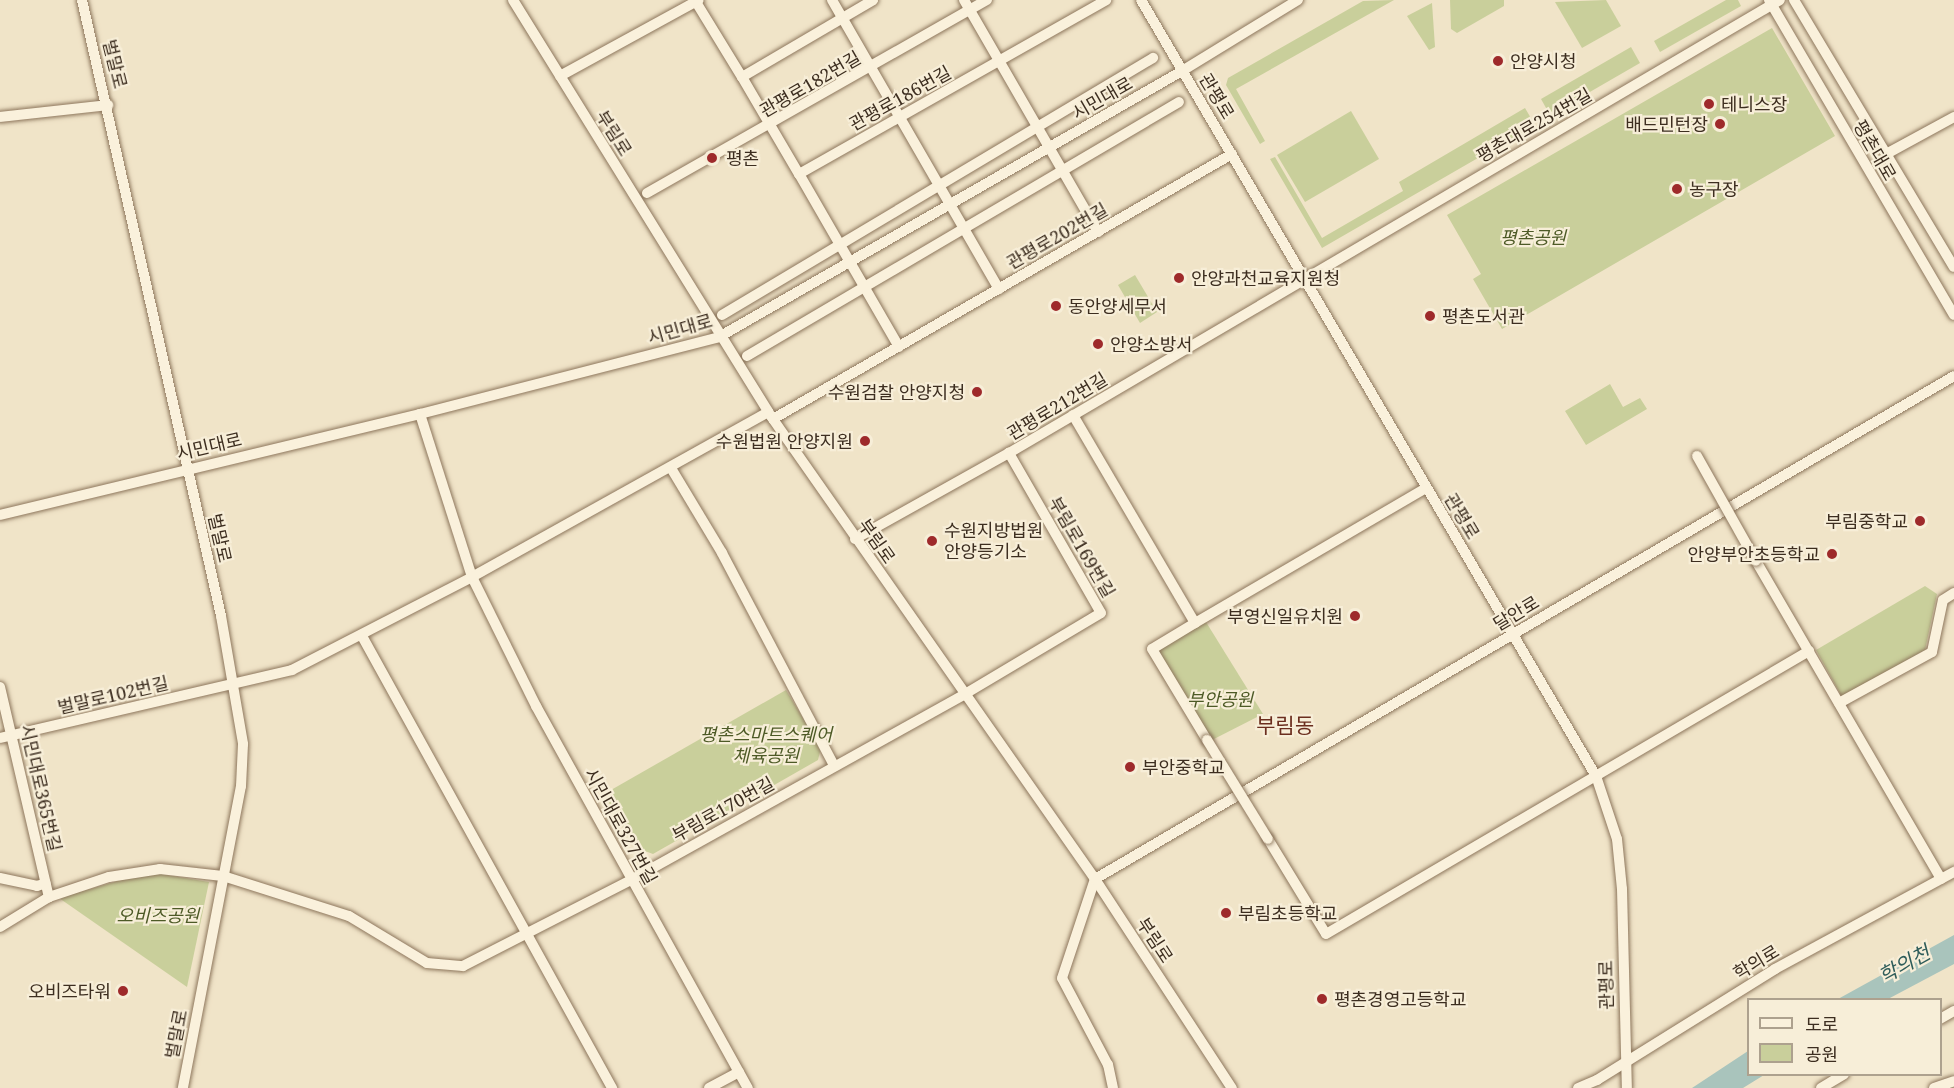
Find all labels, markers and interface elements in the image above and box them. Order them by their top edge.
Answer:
street label: 벌말로 [99,37,131,91]
street label: 관평로182번길 [756,46,864,122]
place label: 안양시청 [1510,50,1576,72]
marker: 안양시청 [1491,54,1505,68]
street label: 관평로186번길 [845,61,955,135]
street label: 관평로 [1195,69,1239,123]
street label: 시민대로 [1068,72,1136,124]
street label: 평촌대로254번길 [1473,83,1595,167]
place label: 테니스장 [1721,93,1787,115]
marker: 테니스장 [1702,97,1716,111]
street label: 부림로 [592,106,636,160]
place label: 배드민턴장 [1625,113,1708,135]
street label: 평촌대로 [1849,116,1901,184]
marker: 배드민턴장 [1713,117,1727,131]
place label: 평촌 [726,147,759,169]
marker: 평촌 [703,149,721,167]
place label: 농구장 [1689,178,1739,200]
marker: 농구장 [1670,182,1684,196]
street label: 관평로202번길 [1003,198,1111,274]
park label: 평촌공원 [1500,226,1566,248]
place label: 안양과천교육지원청 [1191,267,1340,289]
marker: 안양과천교육지원청 [1172,271,1186,285]
place label: 동안양세무서 [1068,295,1167,317]
marker: 동안양세무서 [1049,299,1063,313]
place label: 평촌도서관 [1442,305,1525,327]
street label: 시민대로 [645,309,715,349]
marker: 평촌도서관 [1423,309,1437,323]
place label: 안양소방서 [1110,333,1193,355]
marker: 안양소방서 [1091,337,1105,351]
street label: 관평로212번길 [1003,368,1111,444]
place label: 수원검찰 안양지청 [828,381,965,403]
marker: 수원검찰 안양지청 [970,385,984,399]
street label: 시민대로 [174,428,244,464]
place label: 수원법원 안양지원 [716,430,853,452]
marker: 수원법원 안양지원 [858,434,872,448]
street label: 관평로 [1440,489,1484,543]
street label: 부림로169번길 [1044,493,1120,601]
place label: 부림중학교 [1825,510,1908,532]
street label: 벌말로 [204,511,236,565]
street label: 부림로 [854,514,900,568]
marker: 부림중학교 [1913,514,1927,528]
place label: 수원지방법원 안양등기소 [944,520,1043,562]
marker: 수원지방법원 안양등기소 [925,534,939,548]
place label: 안양부안초등학교 [1688,543,1820,565]
marker: 안양부안초등학교 [1825,547,1839,561]
street label: 달안로 [1489,591,1543,635]
place label: 부영신일유치원 [1227,605,1343,627]
marker: 부영신일유치원 [1348,609,1362,623]
street label: 벌말로102번길 [56,672,170,718]
park label: 부안공원 [1187,688,1253,710]
district label: 부림동 [1256,712,1314,738]
street label: 시민대로365번길 [16,722,66,854]
park label: 평촌스마트스퀘어 체육공원 [700,724,832,766]
place label: 부안중학교 [1142,756,1225,778]
marker: 부안중학교 [1123,760,1137,774]
street label: 시민대로327번길 [580,764,662,888]
street label: 부림로170번길 [668,772,778,846]
place label: 부림초등학교 [1238,902,1337,924]
park label: 오비즈공원 [117,904,199,926]
marker: 부림초등학교 [1219,906,1233,920]
street label: 부림로 [1132,913,1178,967]
street label: 학의로 [1729,940,1783,984]
water label: 학의천 [1874,940,1934,988]
street label: 관평로 [1595,960,1617,1010]
place label: 오비즈타워 [28,980,111,1002]
marker: 오비즈타워 [116,984,130,998]
place label: 평촌경영고등학교 [1334,988,1466,1010]
marker: 평촌경영고등학교 [1315,992,1329,1006]
legend [1747,998,1942,1076]
street label: 벌말로 [161,1008,191,1060]
text: 도로 [1805,1012,1838,1036]
text: 공원 [1805,1042,1838,1066]

